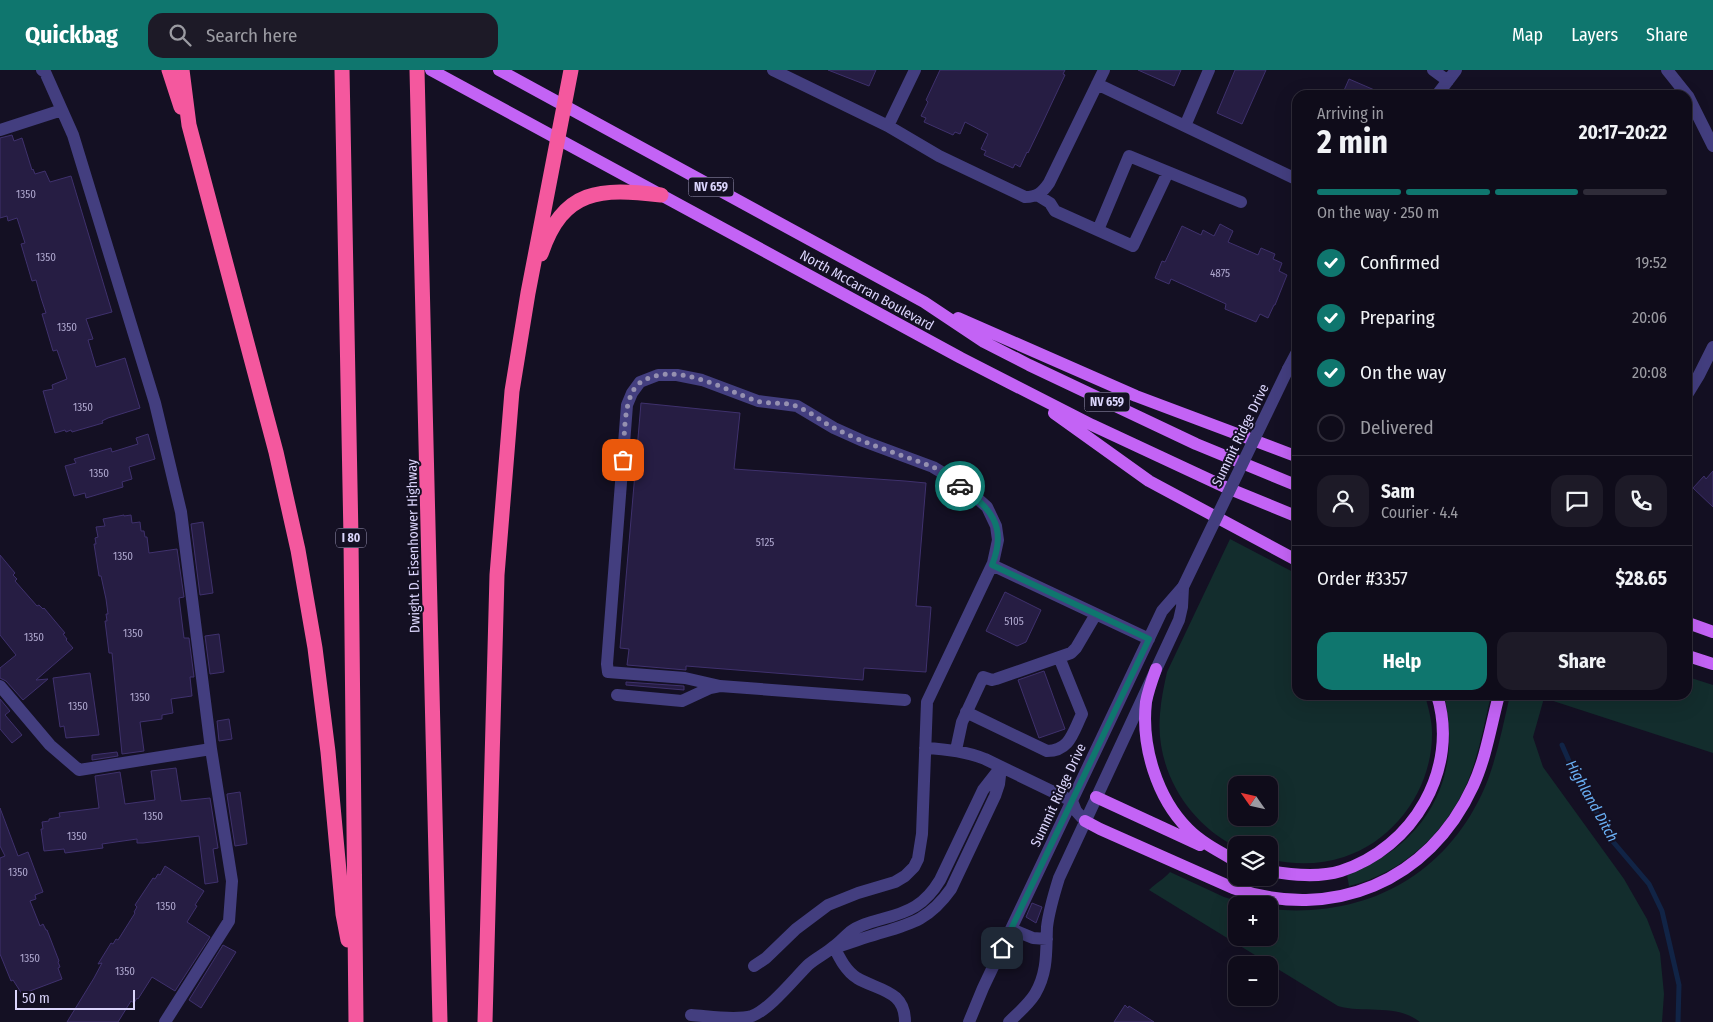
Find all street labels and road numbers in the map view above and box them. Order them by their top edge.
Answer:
road number: NV 659 [688,178,734,196]
street label: North McCarran Boulevard [797,247,937,334]
street label: Summit Ridge Drive [1208,381,1273,489]
road number: NV 659 [1084,392,1130,412]
street label: Dwight D. Eisenhower Highway [403,458,424,633]
road number: I 80 [336,528,366,548]
street label: Summit Ridge Drive [1027,741,1090,850]

